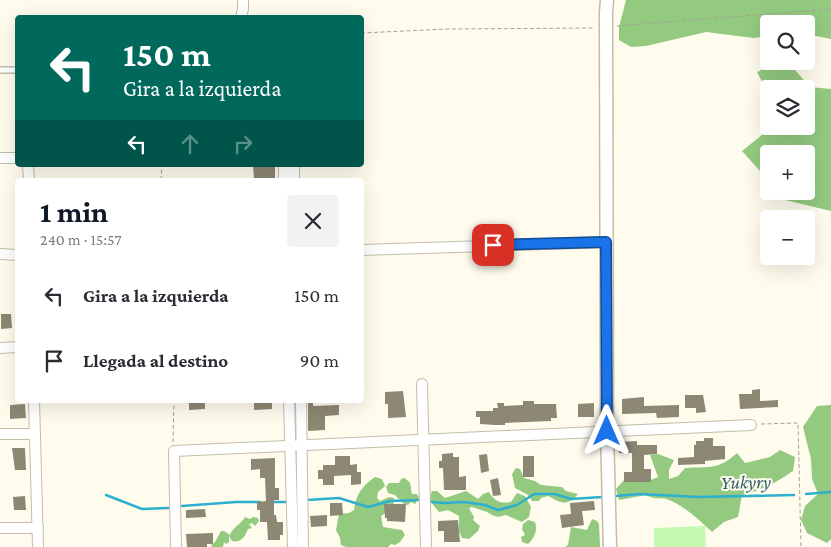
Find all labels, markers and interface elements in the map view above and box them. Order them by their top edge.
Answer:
map controls [760,15,815,265]
button: search [760,15,815,70]
icon: left [40,35,105,100]
text: 150 m [123,35,211,74]
text: Gira a la izquierda [123,76,281,101]
button: layers [760,80,815,135]
icon: left [123,130,151,158]
icon: ahead [176,130,204,158]
icon: right [229,130,257,158]
button: + [760,145,815,200]
text: 1 min [40,195,108,228]
button: close [287,195,339,247]
button: − [760,210,815,265]
pin [472,224,514,266]
text: 240 m · 15:57 [40,231,122,248]
icon: arrive [479,231,507,259]
icon: left [40,282,68,310]
text: Gira a la izquierda [83,285,229,306]
text: 150 m [294,285,339,306]
icon: arrive [40,347,68,375]
text: Llegada al destino [83,350,228,371]
text: 90 m [300,350,339,371]
position arrow [580,404,632,456]
water label: Yukyry [721,471,771,493]

